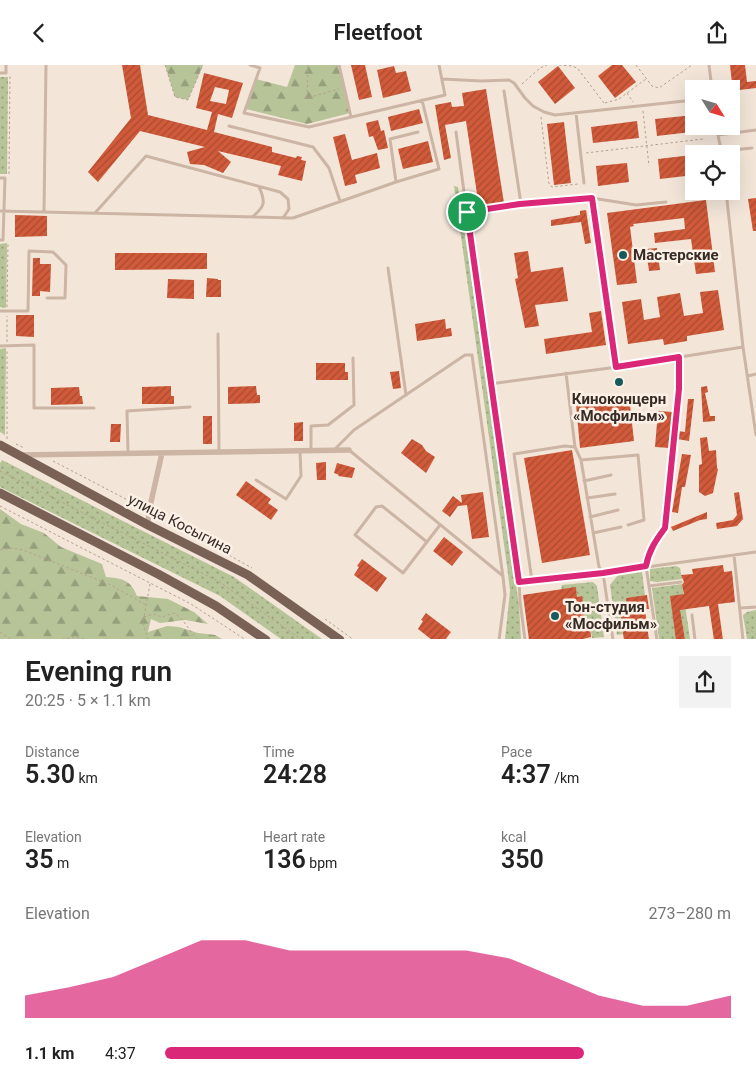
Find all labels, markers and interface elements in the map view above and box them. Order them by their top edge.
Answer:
icon: back [25,19,53,47]
icon: share [703,19,731,47]
text: Fleetfoot [334,20,423,45]
north arrow [685,80,740,135]
map controls [685,80,740,200]
button: locate [685,145,740,200]
pin [446,191,488,233]
icon: arrive [453,198,481,226]
place label: Мастерские [633,246,719,264]
marker: Мастерские [617,249,629,261]
marker: Киноконцерн «Мосфильм» [613,376,625,388]
place label: Киноконцерн «Мосфильм» [572,390,666,425]
street label: улица Косыгина [125,490,235,558]
place label: Тон-студия «Мосфильм» [565,598,657,633]
marker: Тон-студия «Мосфильм» [549,610,561,622]
text: Evening run [25,655,172,688]
button: share [679,656,731,708]
text: 20:25 · 5 × 1.1 km [25,691,151,710]
text: Distance [25,744,80,760]
text: Time [263,744,294,760]
text: Pace [501,744,532,760]
text: 5.30 [25,760,75,789]
text: 24:28 [263,760,327,789]
text: 4:37 [501,760,551,789]
text: km [75,770,98,786]
text: /km [551,770,579,786]
text: Elevation [25,829,82,845]
text: Heart rate [263,829,325,845]
text: kcal [501,829,526,845]
text: 35 [25,845,54,874]
text: 136 [263,845,306,874]
text: 350 [501,845,544,874]
text: m [54,855,69,871]
text: bpm [306,855,337,871]
text: Elevation [25,904,90,923]
text: 273–280 m [649,904,731,923]
text: 1.1 km [25,1044,74,1063]
text: 4:37 [105,1044,136,1063]

